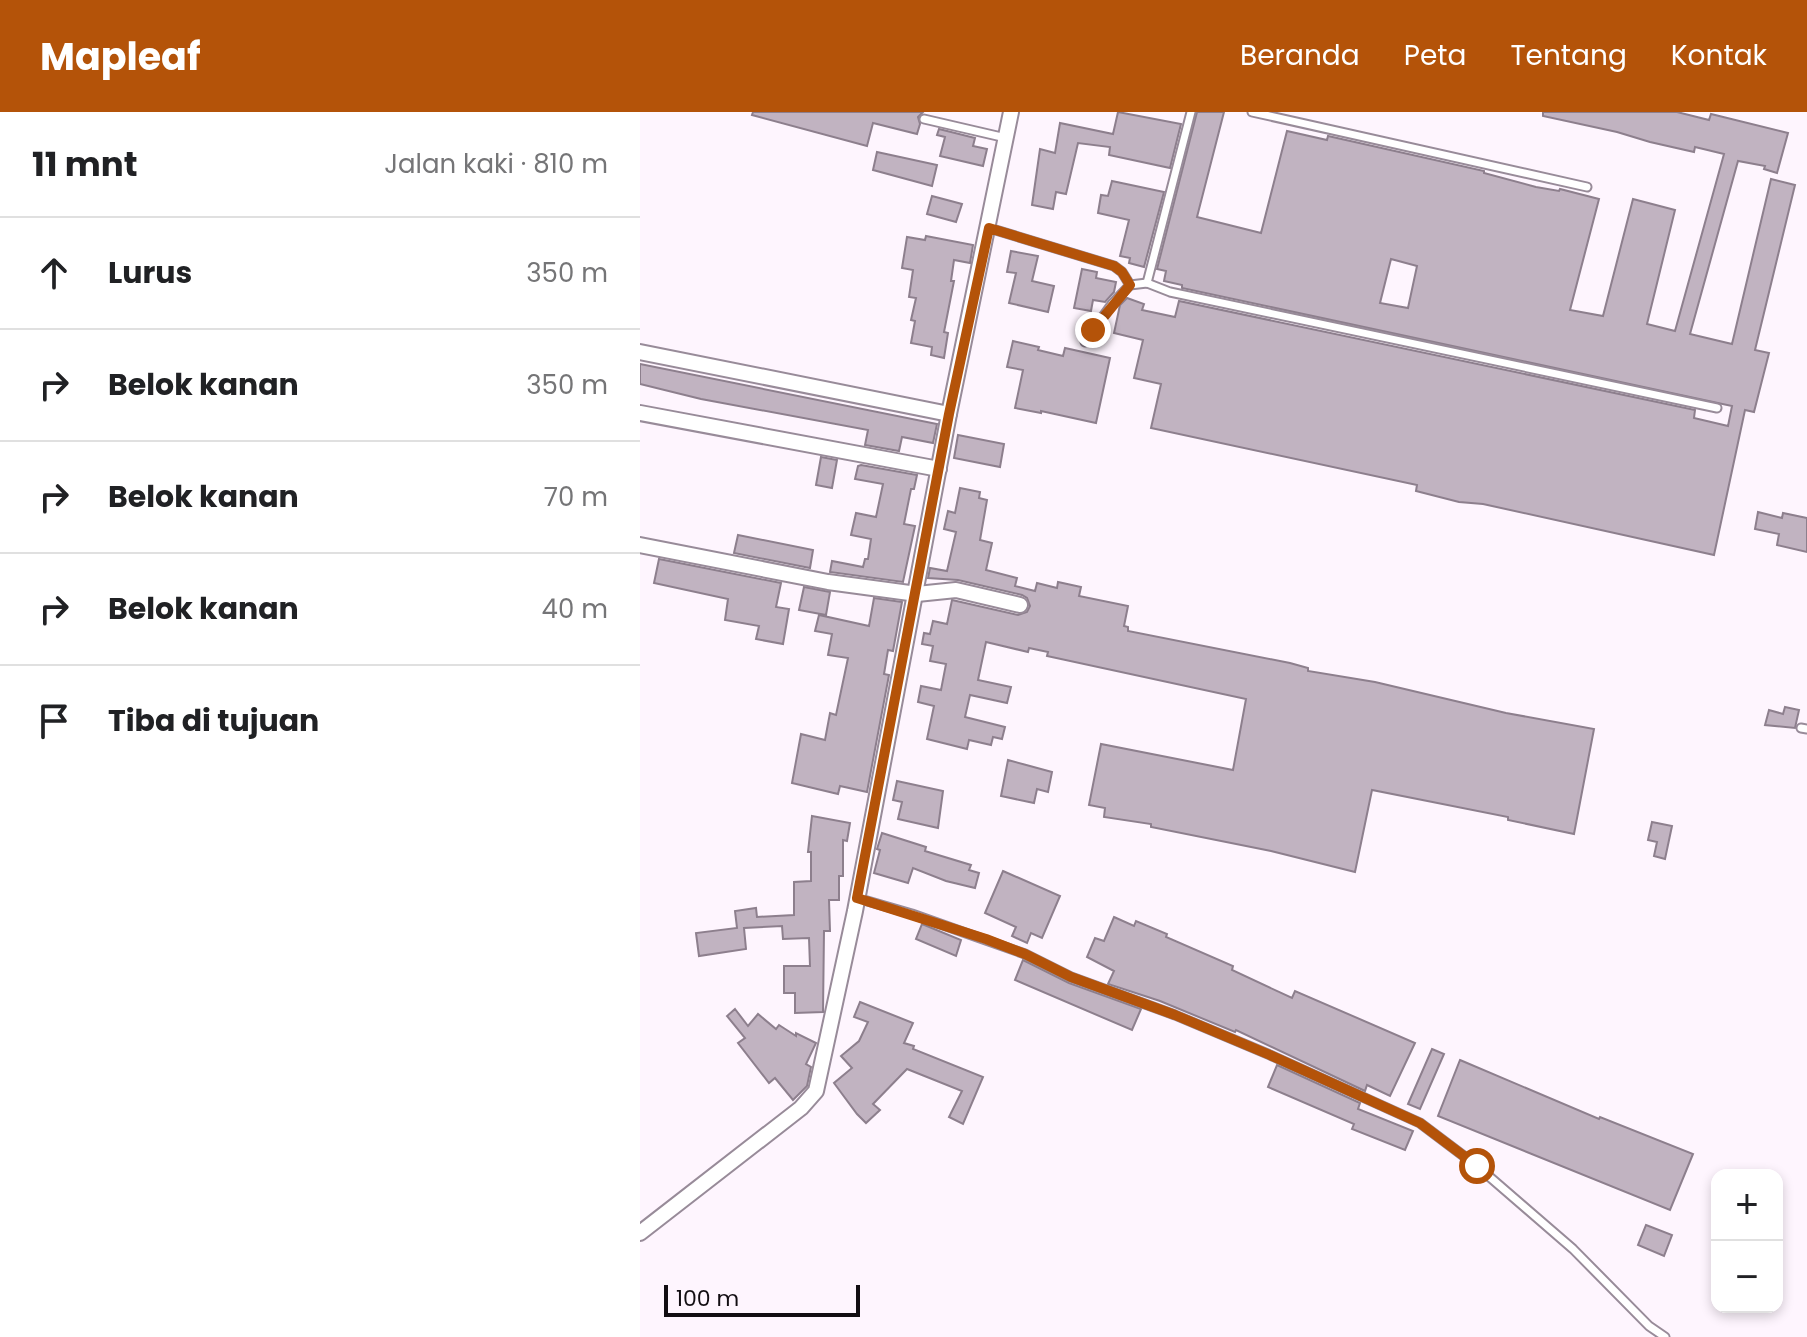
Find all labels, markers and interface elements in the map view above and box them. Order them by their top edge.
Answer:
text: Mapleaf [40,30,201,83]
text: Beranda [1240,36,1360,75]
text: Peta [1404,36,1466,75]
text: Tentang [1510,36,1627,75]
text: Kontak [1671,36,1767,75]
text: 11 mnt [32,140,138,188]
text: Jalan kaki · 810 m [384,146,608,182]
icon: ahead [32,251,76,295]
text: Lurus [108,251,192,294]
text: 350 m [526,255,608,291]
route end [1075,312,1111,348]
icon: right [32,363,76,407]
text: Belok kanan [108,363,299,406]
text: 350 m [526,367,608,403]
icon: right [32,475,76,519]
text: Belok kanan [108,475,299,518]
text: 70 m [544,479,608,515]
icon: right [32,587,76,631]
text: Belok kanan [108,587,299,630]
text: 40 m [542,591,608,627]
icon: arrive [32,699,76,743]
text: Tiba di tujuan [108,699,319,742]
route start [1459,1148,1495,1184]
map controls [1711,1169,1783,1313]
button: + [1711,1169,1783,1241]
button: − [1711,1241,1783,1313]
scale bar [664,1281,860,1317]
text: 100 m [676,1283,739,1314]

